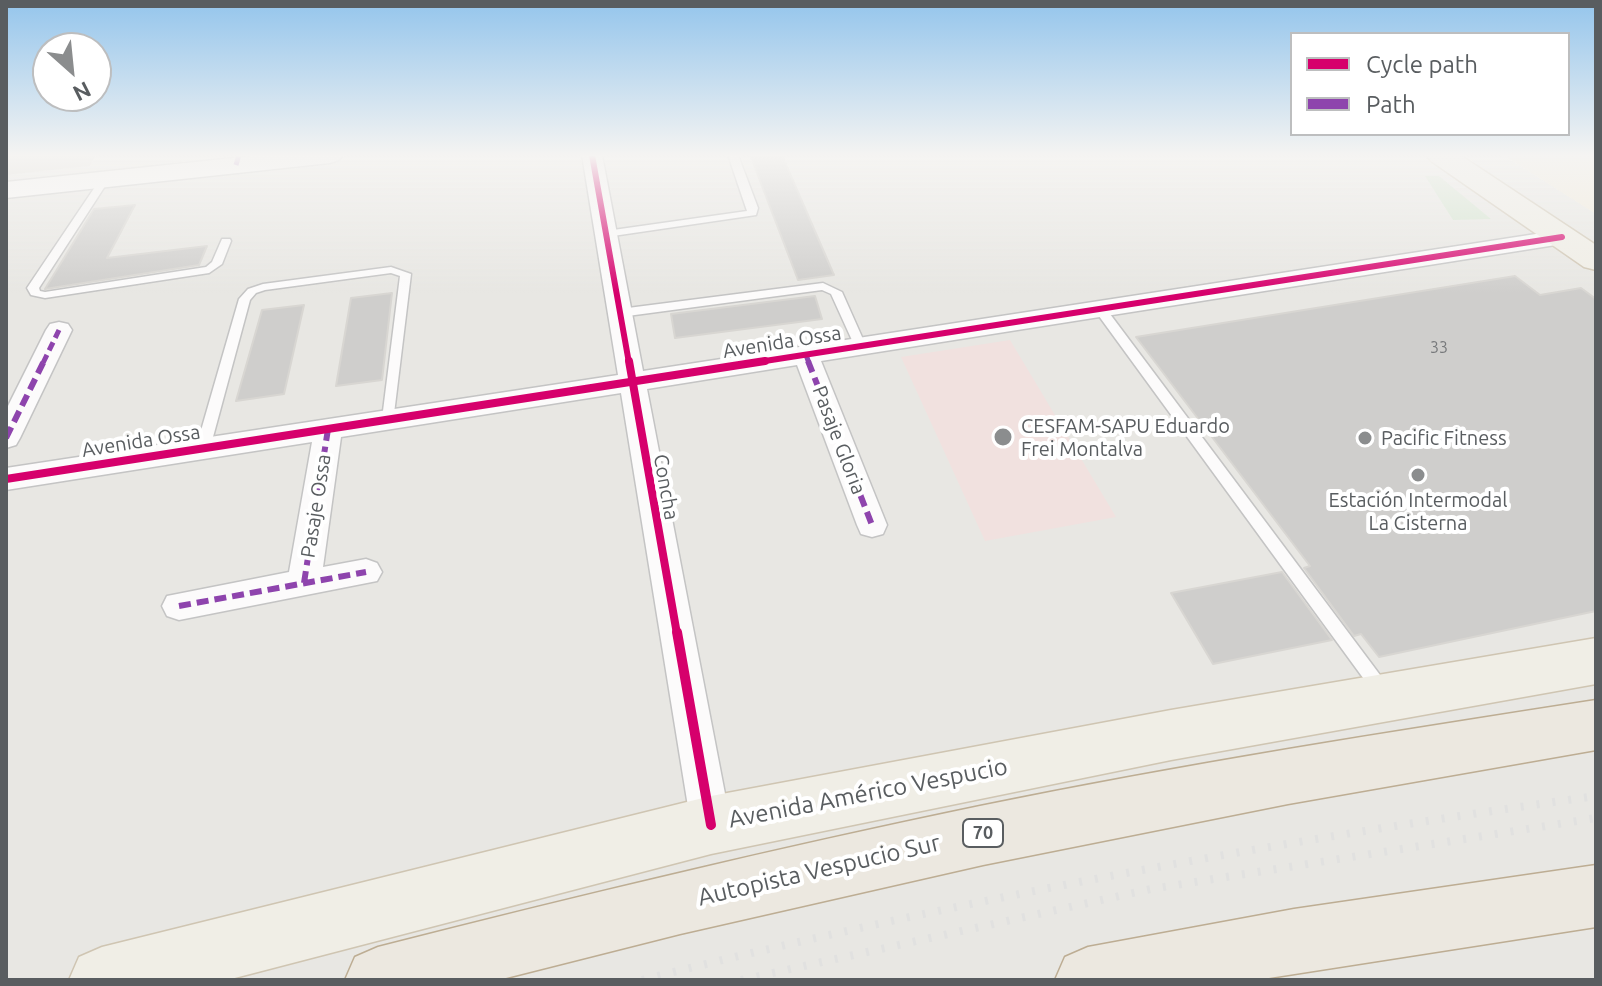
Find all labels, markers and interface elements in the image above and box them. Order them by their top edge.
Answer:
north arrow [32,32,112,112]
legend [1290,32,1570,136]
text: Cycle path [1366,51,1478,78]
text: N [69,77,95,107]
text: Path [1366,91,1416,118]
street label: Avenida Ossa [721,321,843,363]
house number: 33 [1430,338,1448,358]
street label: Pasaje Gloria [807,382,871,498]
place label: CESFAM-SAPU Eduardo Frei Montalva [1021,414,1230,461]
street label: Avenida Ossa [80,420,202,462]
marker: CESFAM-SAPU Eduardo Frei Montalva [992,426,1014,448]
place label: Pacific Fitness [1381,426,1507,450]
marker: Pacific Fitness [1356,429,1374,447]
street label: Pasaje Ossa [296,452,336,560]
street label: Concha [648,452,684,522]
marker: Estación Intermodal La Cisterna [1409,466,1427,484]
place label: Estación Intermodal La Cisterna [1328,488,1508,535]
street label: Avenida Américo Vespucio [726,752,1010,834]
road number: 70 [963,819,1003,847]
street label: Autopista Vespucio Sur [695,828,943,912]

